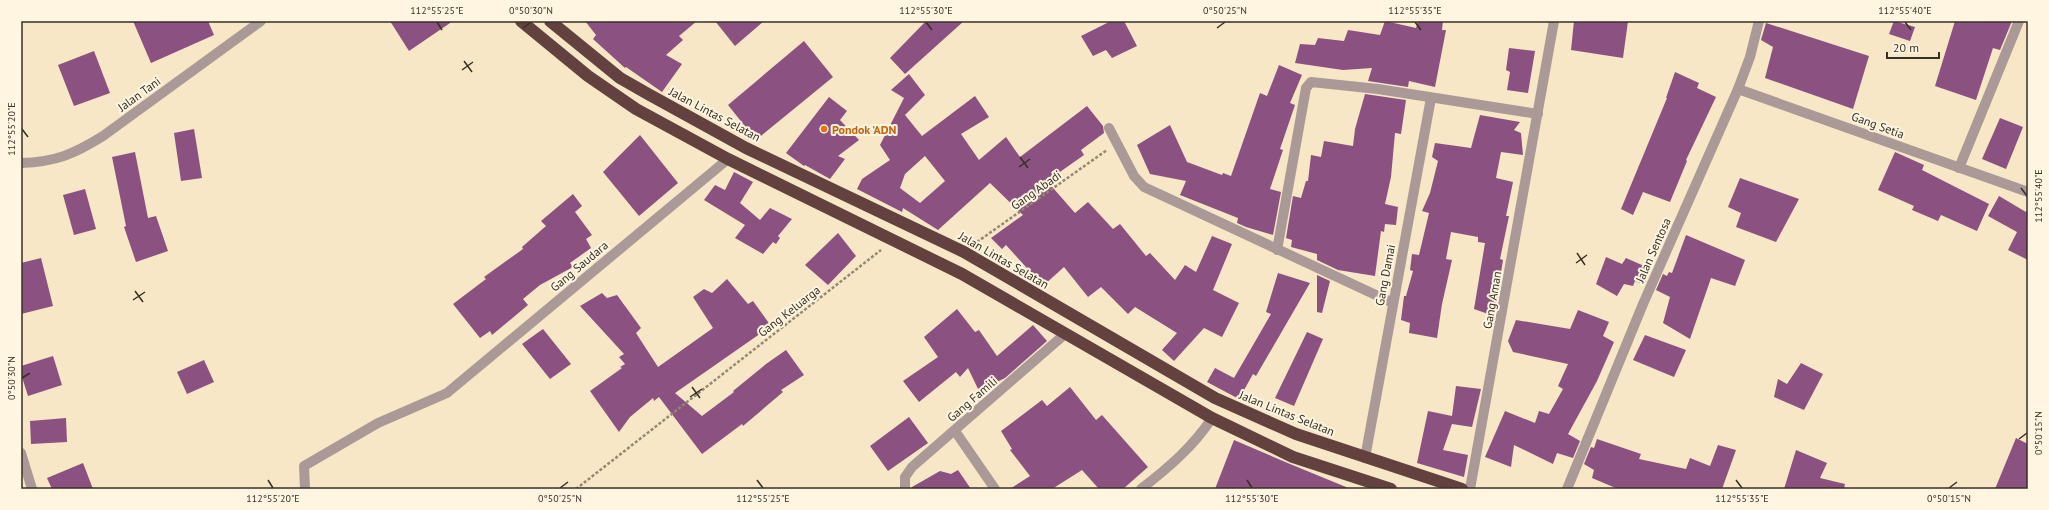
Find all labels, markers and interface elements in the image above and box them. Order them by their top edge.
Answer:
text: 112°55'25"E [410,4,464,17]
text: 0°50'30"N [509,4,553,17]
text: 112°55'30"E [899,4,953,17]
text: 0°50'25"N [1203,4,1247,17]
text: 112°55'35"E [1388,4,1442,17]
text: 112°55'40"E [1878,4,1932,17]
scale bar [1887,34,1939,60]
text: 20 m [1893,40,1919,55]
street label: Jalan Tani [114,73,163,115]
street label: Jalan Lintas Selatan [666,83,763,144]
text: 112°55'20"E [5,102,18,156]
street label: Gang Setia [1849,109,1907,142]
place label: Pondok 'ADN [832,122,896,137]
marker: Pondok 'ADN [819,124,829,134]
street label: Gang Abadi [1008,167,1064,213]
text: 112°55'40"E [2032,169,2045,223]
street label: Jalan Sentosa [1632,215,1674,286]
street label: Jalan Lintas Selatan [955,228,1052,292]
street label: Gang Saudara [547,237,611,294]
street label: Gang Damai [1372,243,1398,307]
street label: Gang Aman [1480,270,1504,330]
street label: Gang Keluarga [755,282,823,340]
text: 0°50'30"N [5,356,18,400]
street label: Gang Famili [944,373,1000,425]
street label: Jalan Lintas Selatan [1236,387,1337,439]
text: 0°50'15"N [2032,411,2045,455]
text: 112°55'20"E [246,492,300,505]
text: 0°50'25"N [538,492,582,505]
text: 112°55'25"E [736,492,790,505]
text: 112°55'30"E [1225,492,1279,505]
text: 112°55'35"E [1715,492,1769,505]
text: 0°50'15"N [1927,492,1971,505]

